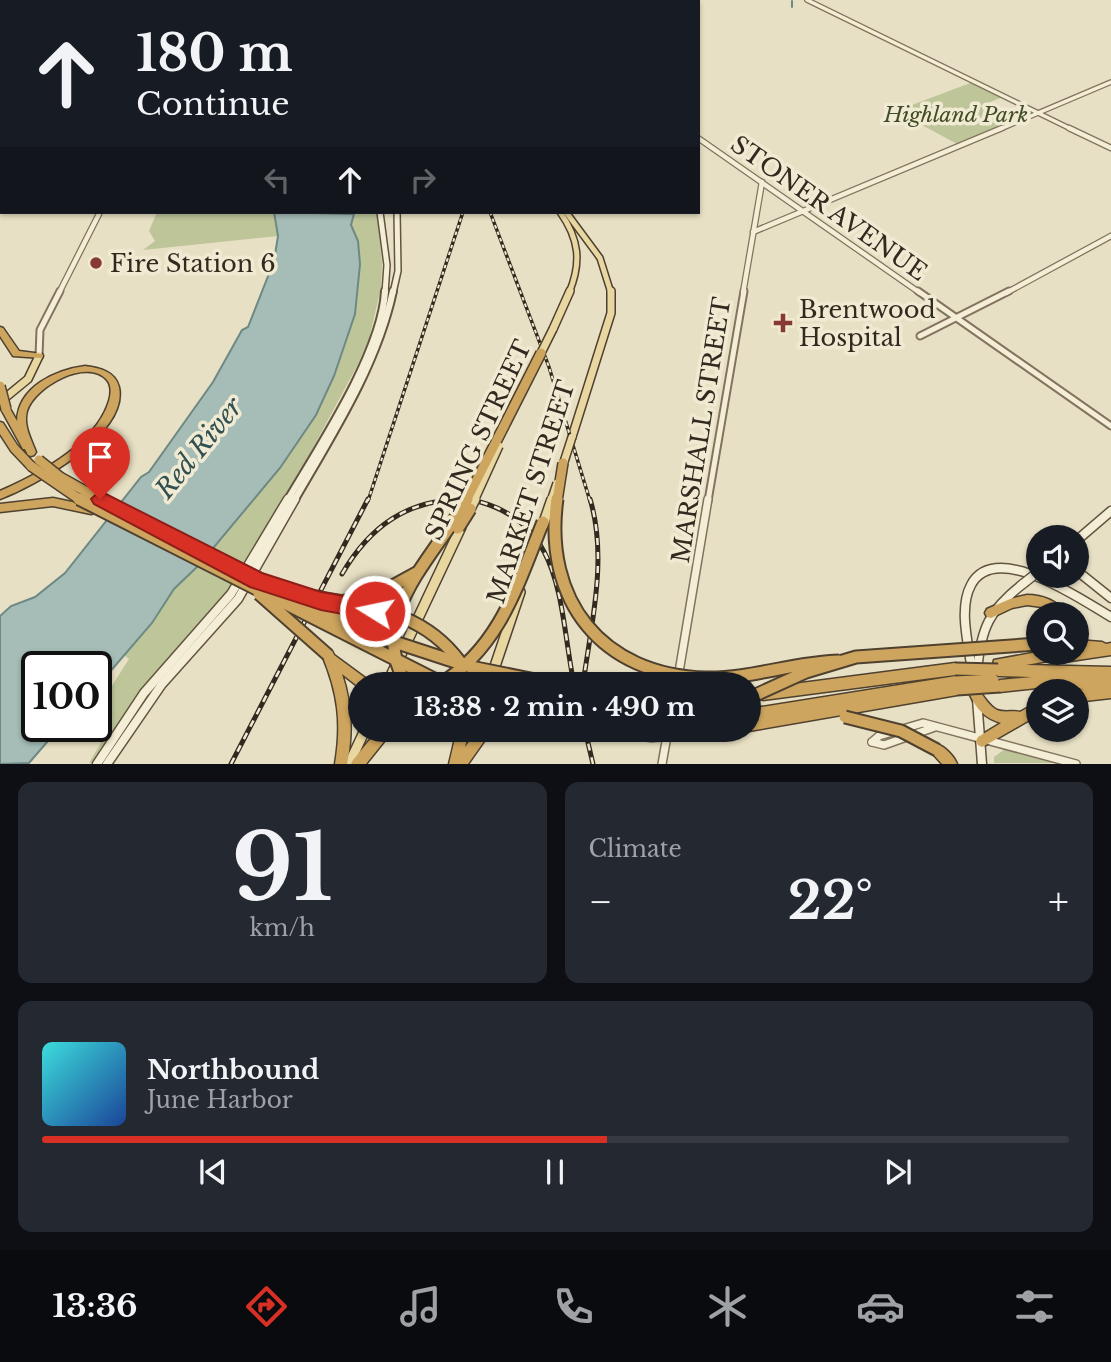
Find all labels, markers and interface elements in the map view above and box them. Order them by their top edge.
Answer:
text: 180 m [136,23,293,84]
icon: ahead [21,28,112,119]
text: Continue [136,84,289,124]
park label: Highland Park [883,102,1028,128]
street label: STONER AVENUE [725,129,933,287]
icon: left [258,161,296,199]
icon: ahead [331,161,369,199]
icon: right [404,161,442,199]
place label: Fire Station 6 [110,249,276,278]
marker: Fire Station 6 [88,255,104,271]
street label: MARSHALL STREET [666,295,736,565]
place label: Brentwood Hospital [799,295,936,352]
marker: Brentwood Hospital [773,313,793,333]
street label: SPRING STREET [419,336,537,544]
street label: MARKET STREET [481,377,581,607]
water label: Red River [148,390,250,506]
pin [70,427,130,499]
icon: arrive [81,438,119,476]
map controls [1026,525,1089,742]
button: sound [1026,525,1089,588]
position arrow [338,574,412,648]
button: search [1026,602,1089,665]
speed limit sign: 100 [21,651,112,742]
button: layers [1026,679,1089,742]
text: 13:38 · 2 min · 490 m [414,691,695,723]
text: 91 [232,812,333,925]
text: Climate [589,835,682,863]
text: 22° [788,869,873,933]
text: − [589,878,613,925]
text: + [1048,878,1069,925]
text: km/h [250,914,315,942]
text: Northbound [147,1054,319,1086]
text: June Harbor [147,1086,293,1114]
icon: previous [194,1153,232,1191]
icon: pause [536,1153,574,1191]
icon: next [879,1153,917,1191]
icon: directions [242,1282,291,1331]
icon: music [396,1282,445,1331]
icon: phone [549,1282,598,1331]
icon: climate [703,1282,752,1331]
icon: car [856,1282,905,1331]
icon: filters [1010,1282,1059,1331]
text: 13:36 [52,1286,138,1326]

